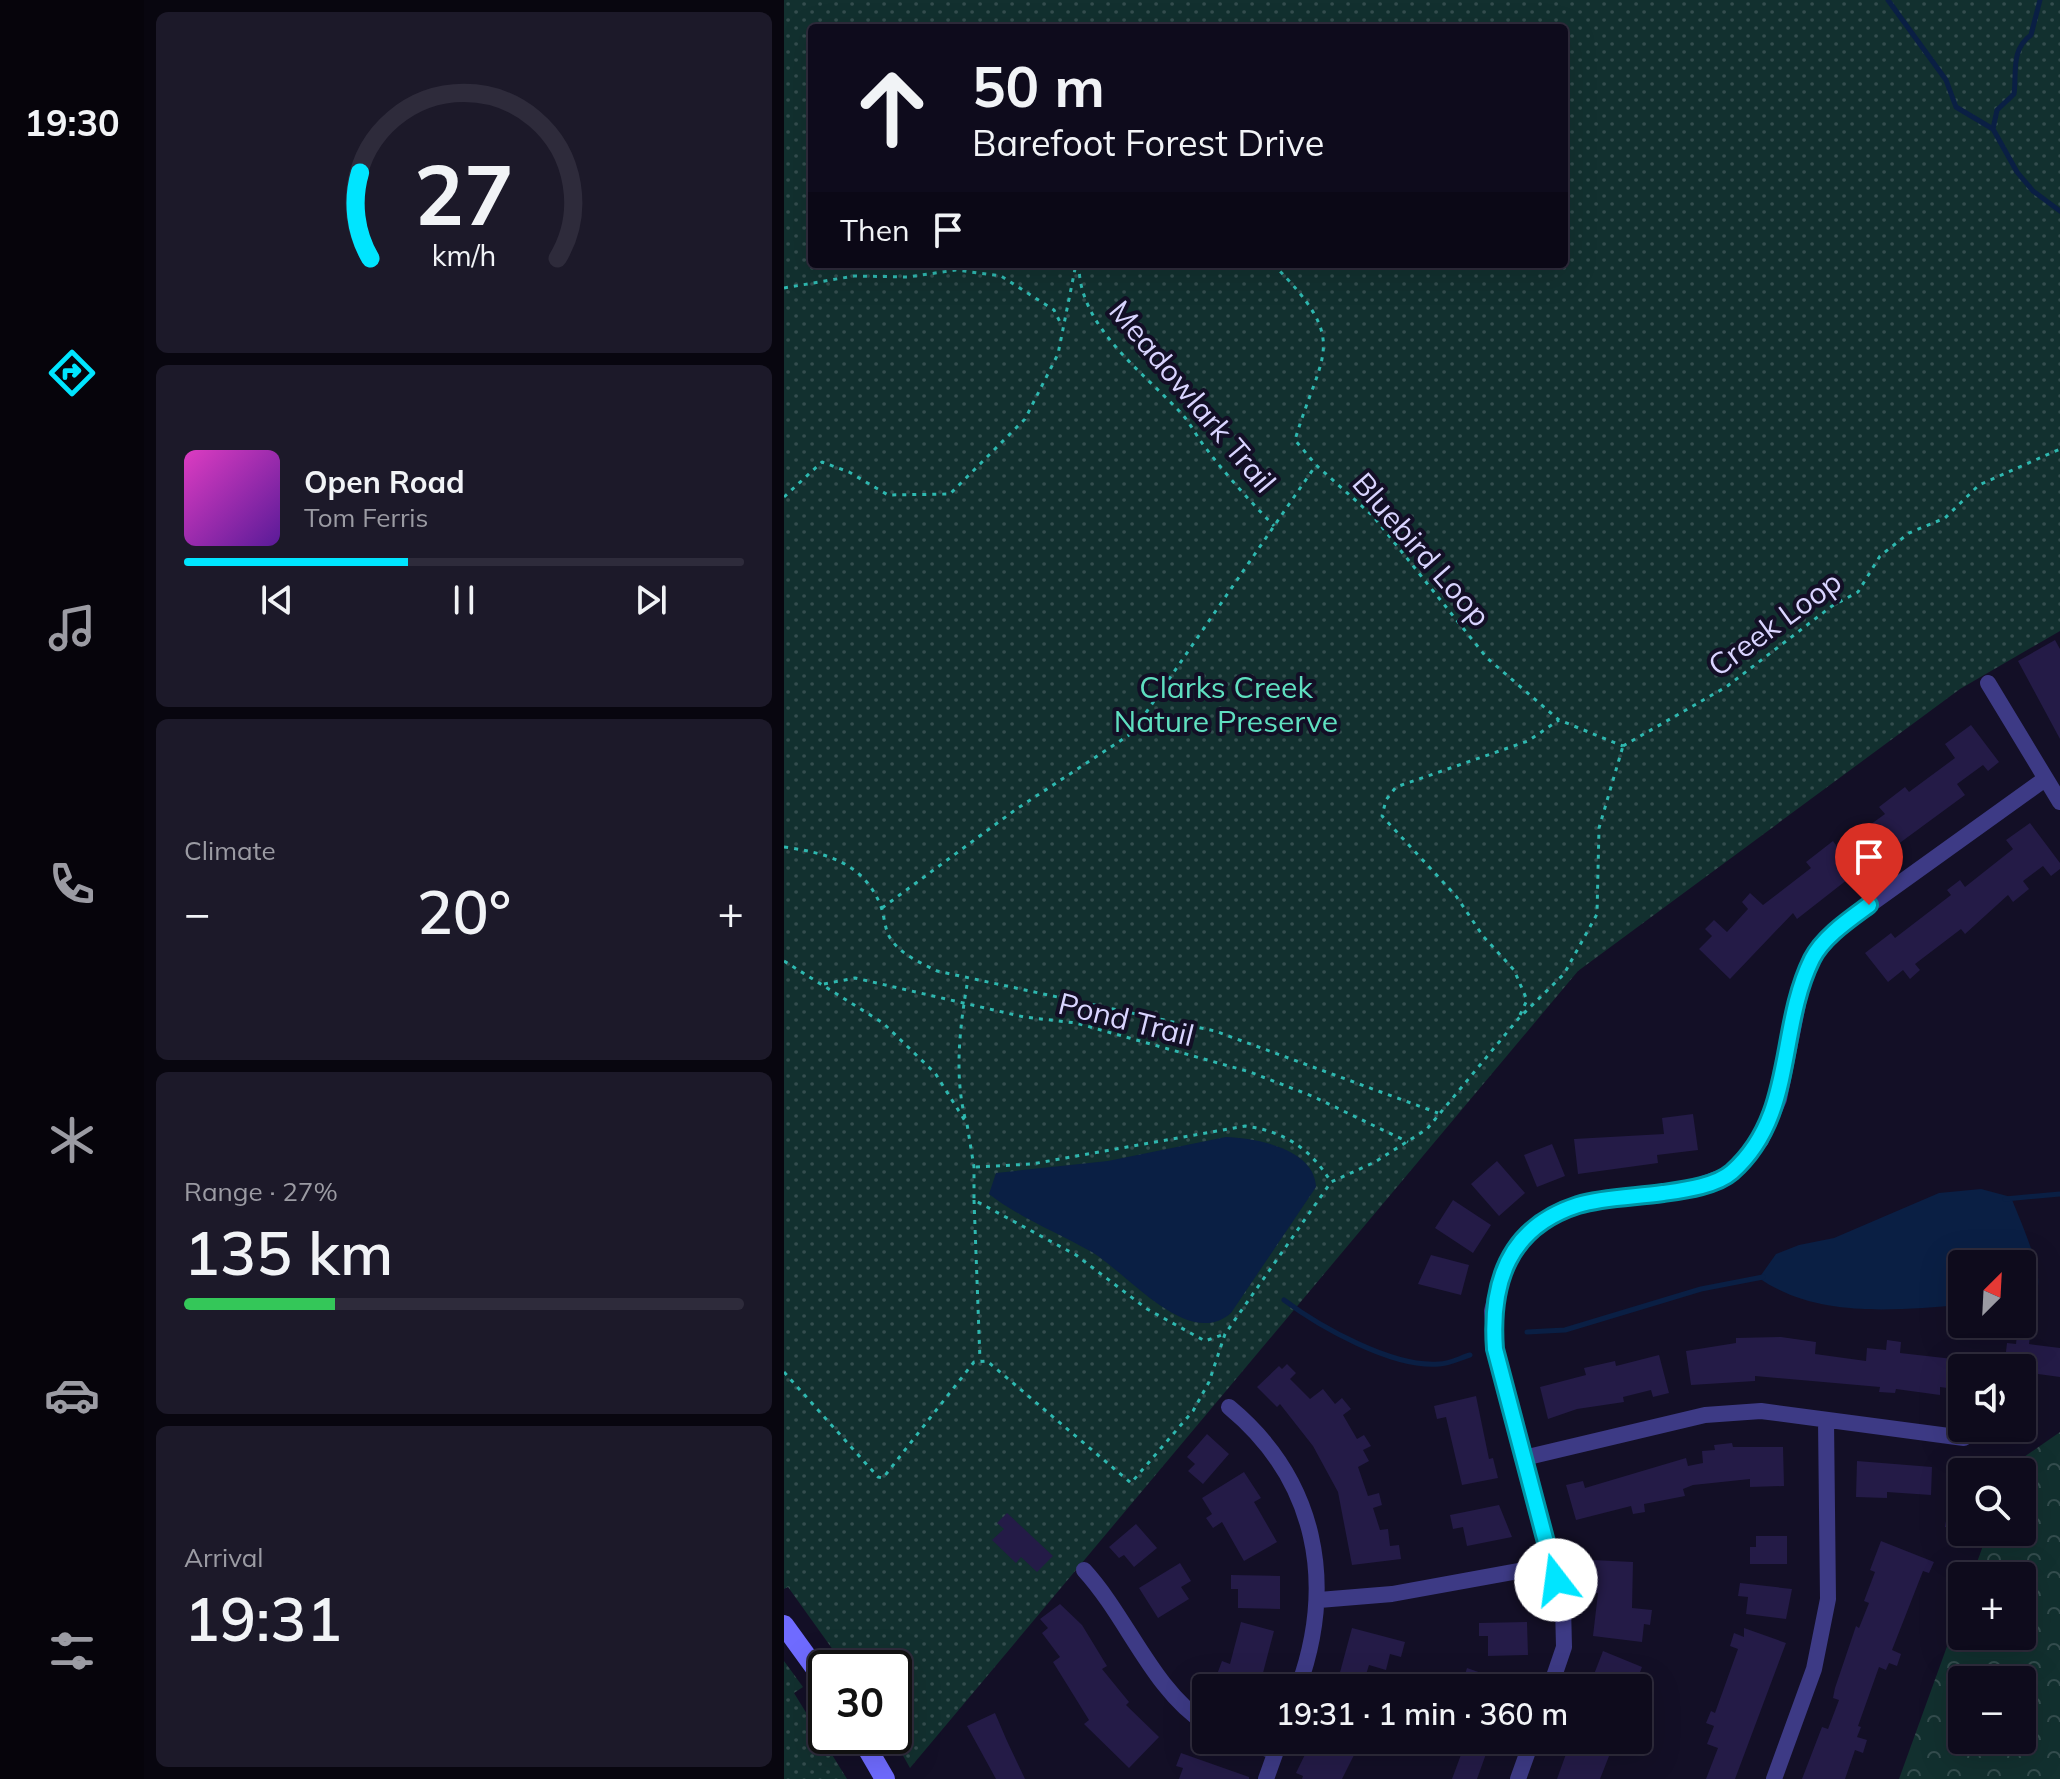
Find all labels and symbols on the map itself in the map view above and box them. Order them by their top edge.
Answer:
street label: Meadowlark Trail [1101,293,1284,500]
street label: Bluebird Loop [1345,465,1499,634]
street label: Creek Loop [1700,562,1849,684]
park label: Clarks Creek Nature Preserve [1114,668,1338,740]
pin [1835,823,1903,905]
street label: Pond Trail [1055,984,1198,1054]
north arrow [1948,1250,2036,1338]
position arrow [1514,1538,1598,1622]
speed limit sign: 30 [808,1650,912,1754]

